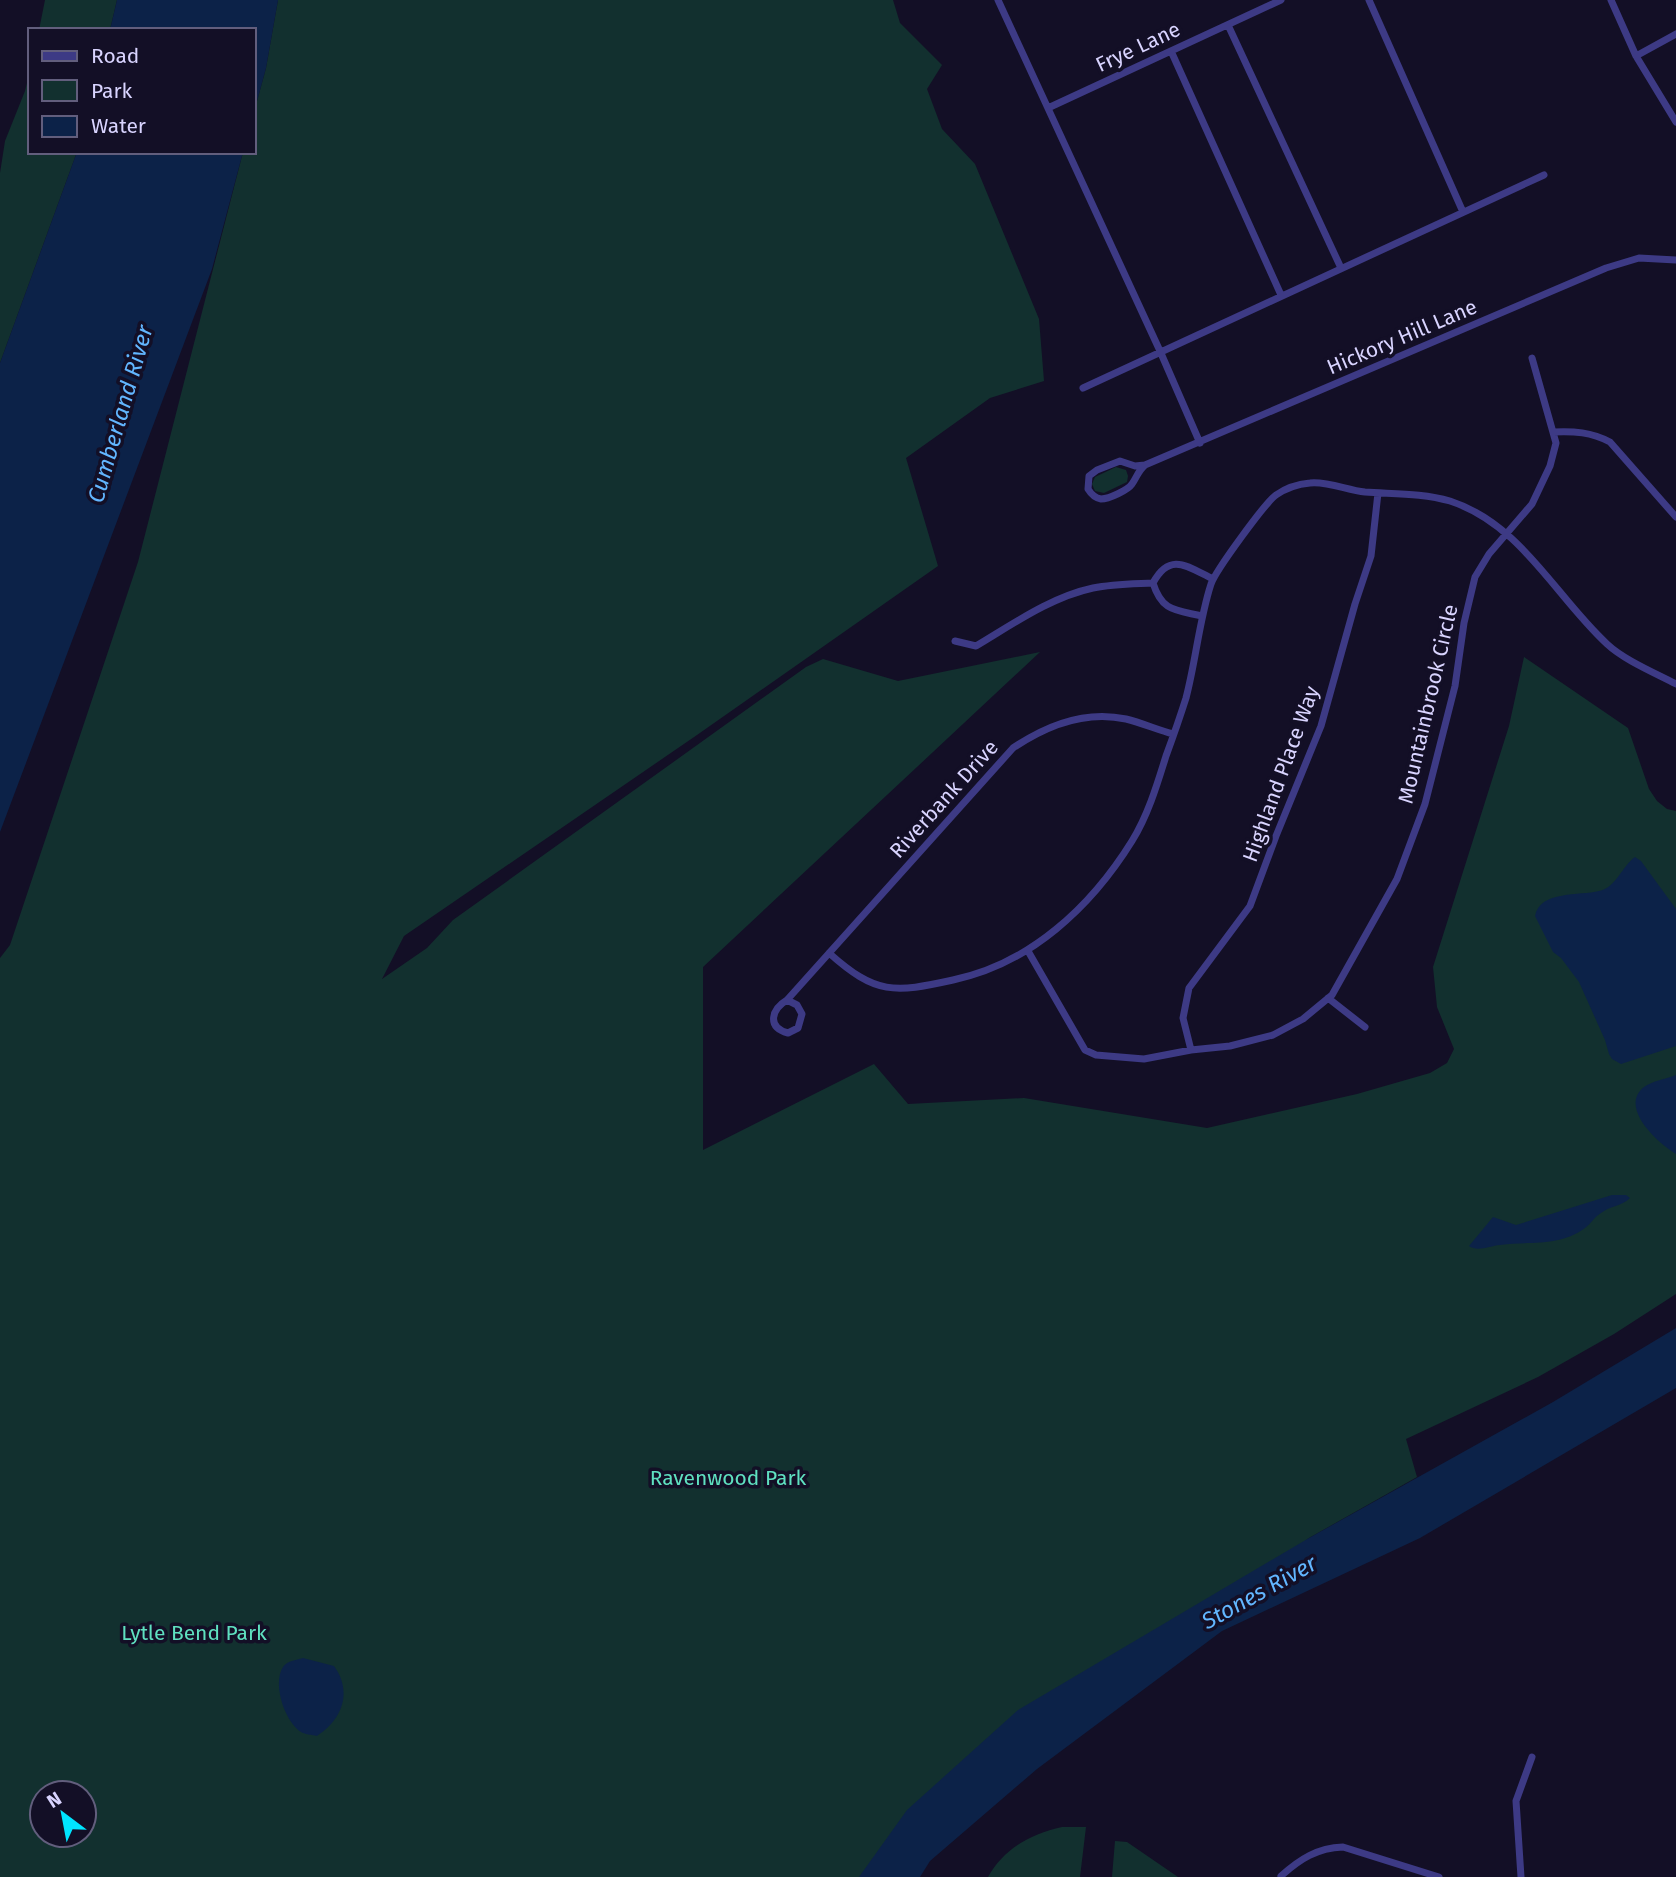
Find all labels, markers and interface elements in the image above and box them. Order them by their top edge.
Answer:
street label: Frye Lane [1092,16,1184,78]
legend [28,28,256,154]
text: Road [91,43,139,69]
text: Park [91,78,133,104]
text: Water [91,113,146,139]
street label: Hickory Hill Lane [1323,294,1481,380]
water label: Cumberland River [81,321,159,506]
street label: Mountainbrook Circle [1392,602,1464,806]
street label: Highland Place Way [1237,682,1325,866]
street label: Riverbank Drive [884,735,1004,863]
park label: Ravenwood Park [650,1465,807,1491]
water label: Stones River [1196,1548,1322,1636]
park label: Lytle Bend Park [121,1620,267,1646]
north arrow [28,1779,98,1849]
text: N [43,1787,66,1813]

